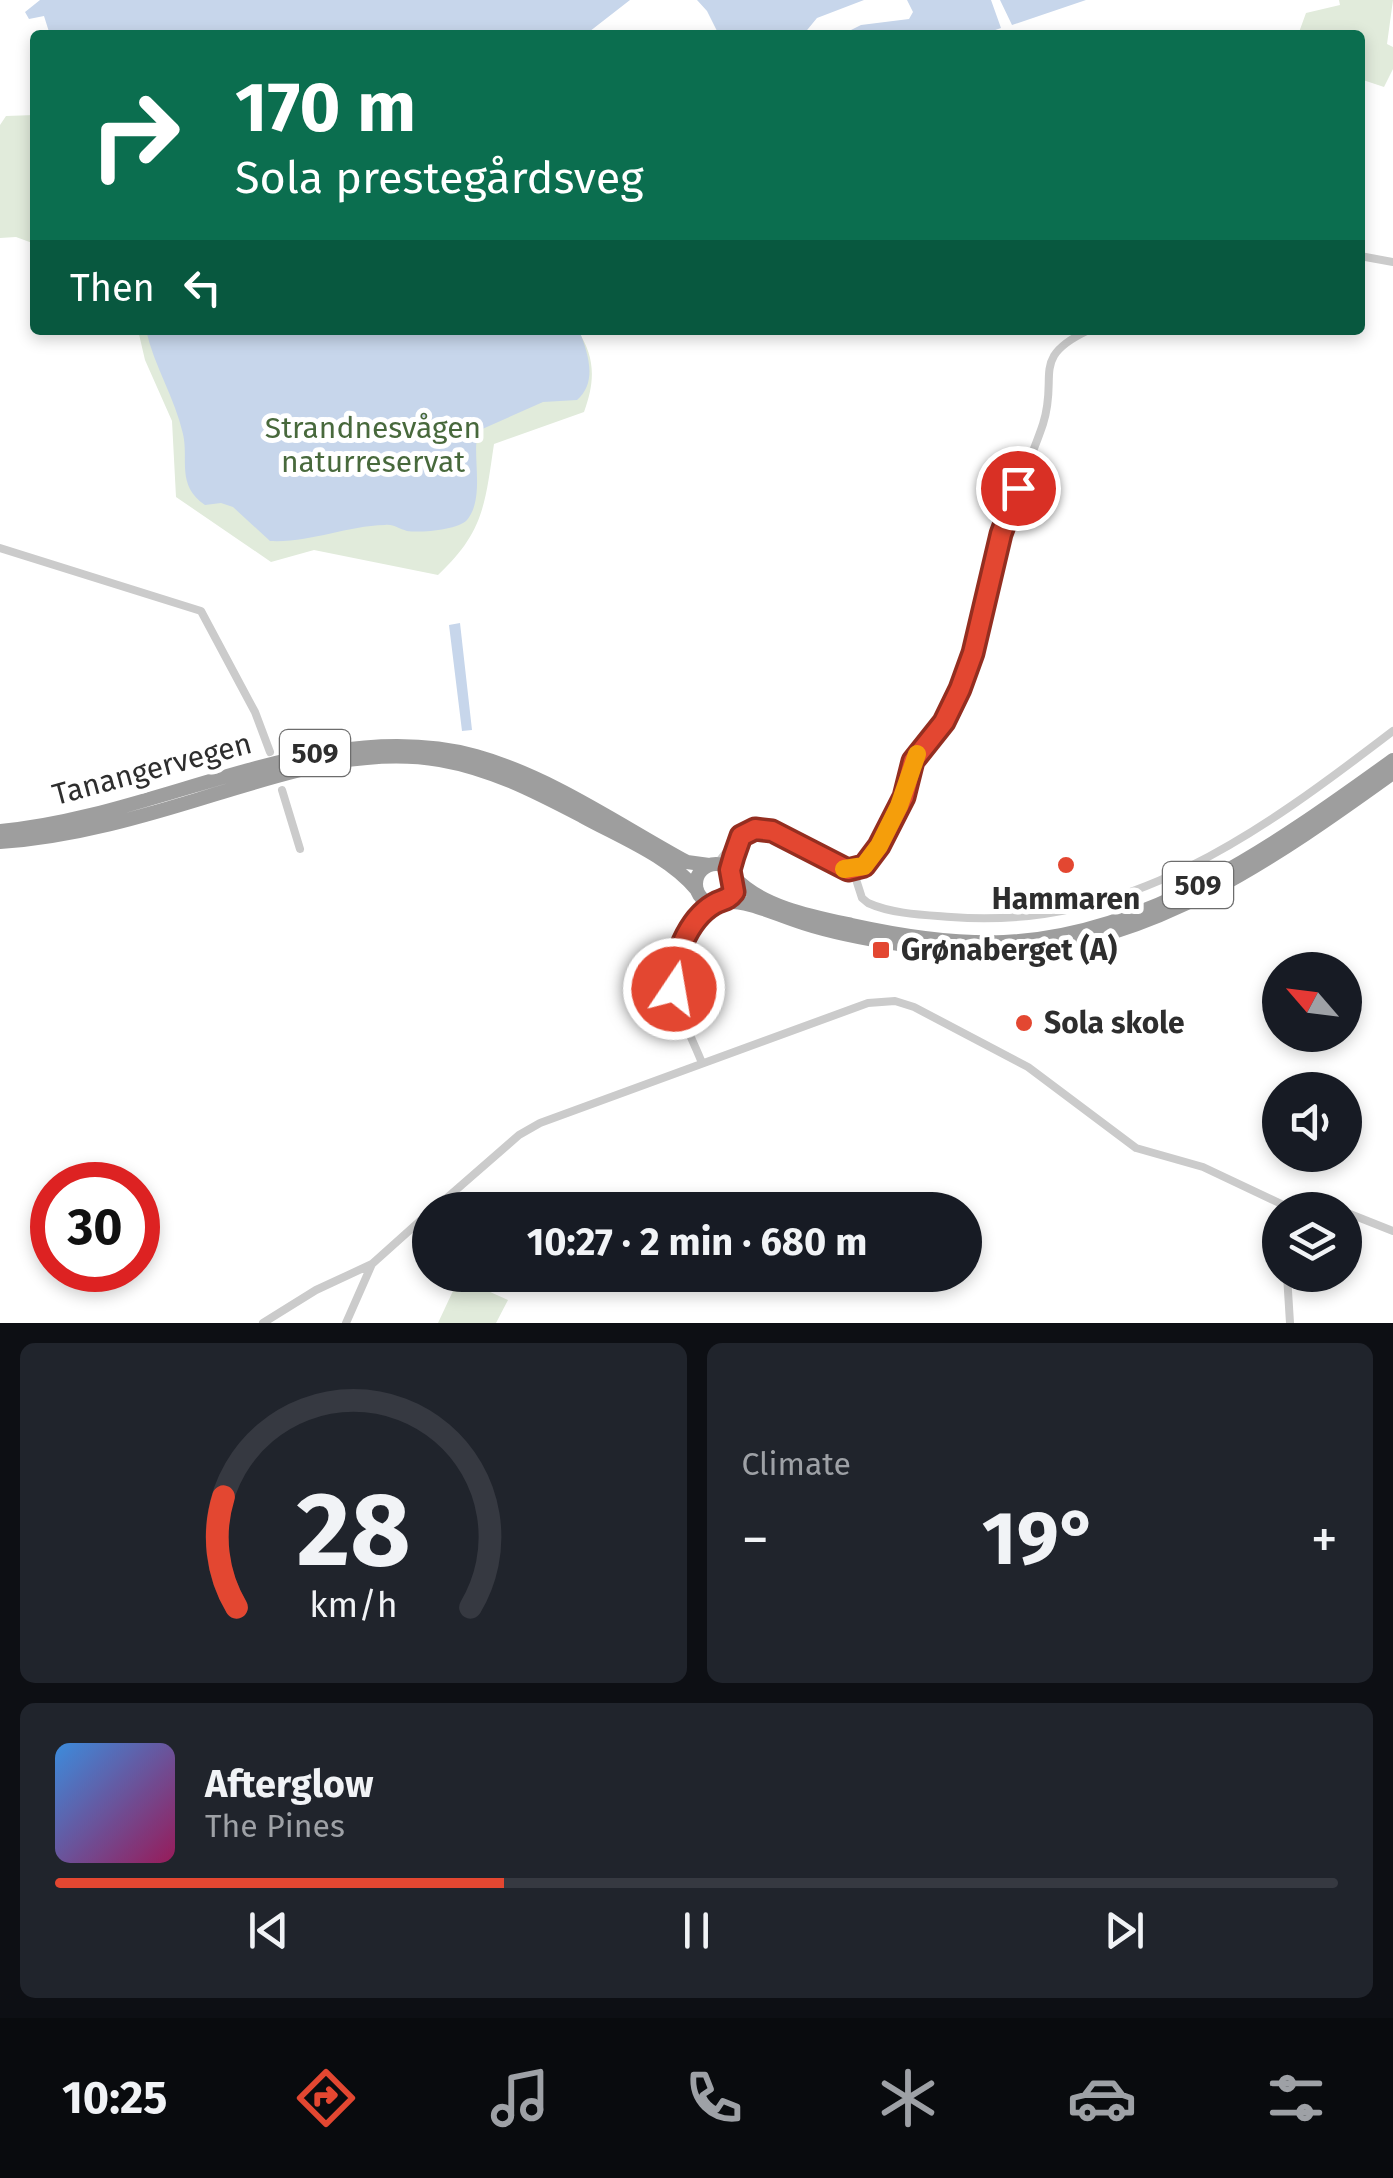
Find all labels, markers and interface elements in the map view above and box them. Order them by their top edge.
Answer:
text: 170 m [235,66,416,150]
icon: right [70,70,200,200]
text: Sola prestegårdsveg [235,151,644,205]
icon: left [175,260,230,315]
text: Then [70,265,155,311]
park label: Strandnesvågen naturreservat [265,410,481,480]
pin [976,446,1061,531]
icon: arrive [991,461,1046,516]
street label: Tanangervegen [48,725,256,813]
road number: 509 [280,730,350,776]
marker: Hammaren [1055,854,1077,876]
road number: 509 [1163,862,1233,908]
place label: Hammaren [992,881,1140,917]
place label: Grønaberget (A) [901,932,1117,968]
position arrow [622,937,726,1041]
marker: Grønaberget (A) [870,939,892,961]
north arrow [1262,952,1362,1052]
map controls [1262,952,1362,1292]
place label: Sola skole [1044,1005,1185,1041]
marker: Sola skole [1013,1012,1035,1034]
button: sound [1262,1072,1362,1172]
speed limit sign: 30 [30,1162,160,1292]
button: layers [1262,1192,1362,1292]
text: 10:27 · 2 min · 680 m [527,1219,867,1265]
text: Climate [742,1445,851,1483]
text: 28 [296,1468,410,1593]
text: 19° [982,1494,1098,1584]
text: − [742,1507,769,1573]
text: + [1311,1507,1338,1573]
text: km/h [309,1584,397,1626]
text: Afterglow [205,1761,373,1807]
text: The Pines [205,1807,345,1845]
icon: previous [241,1903,296,1958]
icon: pause [669,1903,724,1958]
icon: next [1097,1903,1152,1958]
icon: directions [291,2063,361,2133]
icon: music [485,2063,555,2133]
icon: phone [679,2063,749,2133]
icon: climate [873,2063,943,2133]
icon: car [1067,2063,1137,2133]
icon: filters [1261,2063,1331,2133]
text: 10:25 [62,2071,167,2125]

